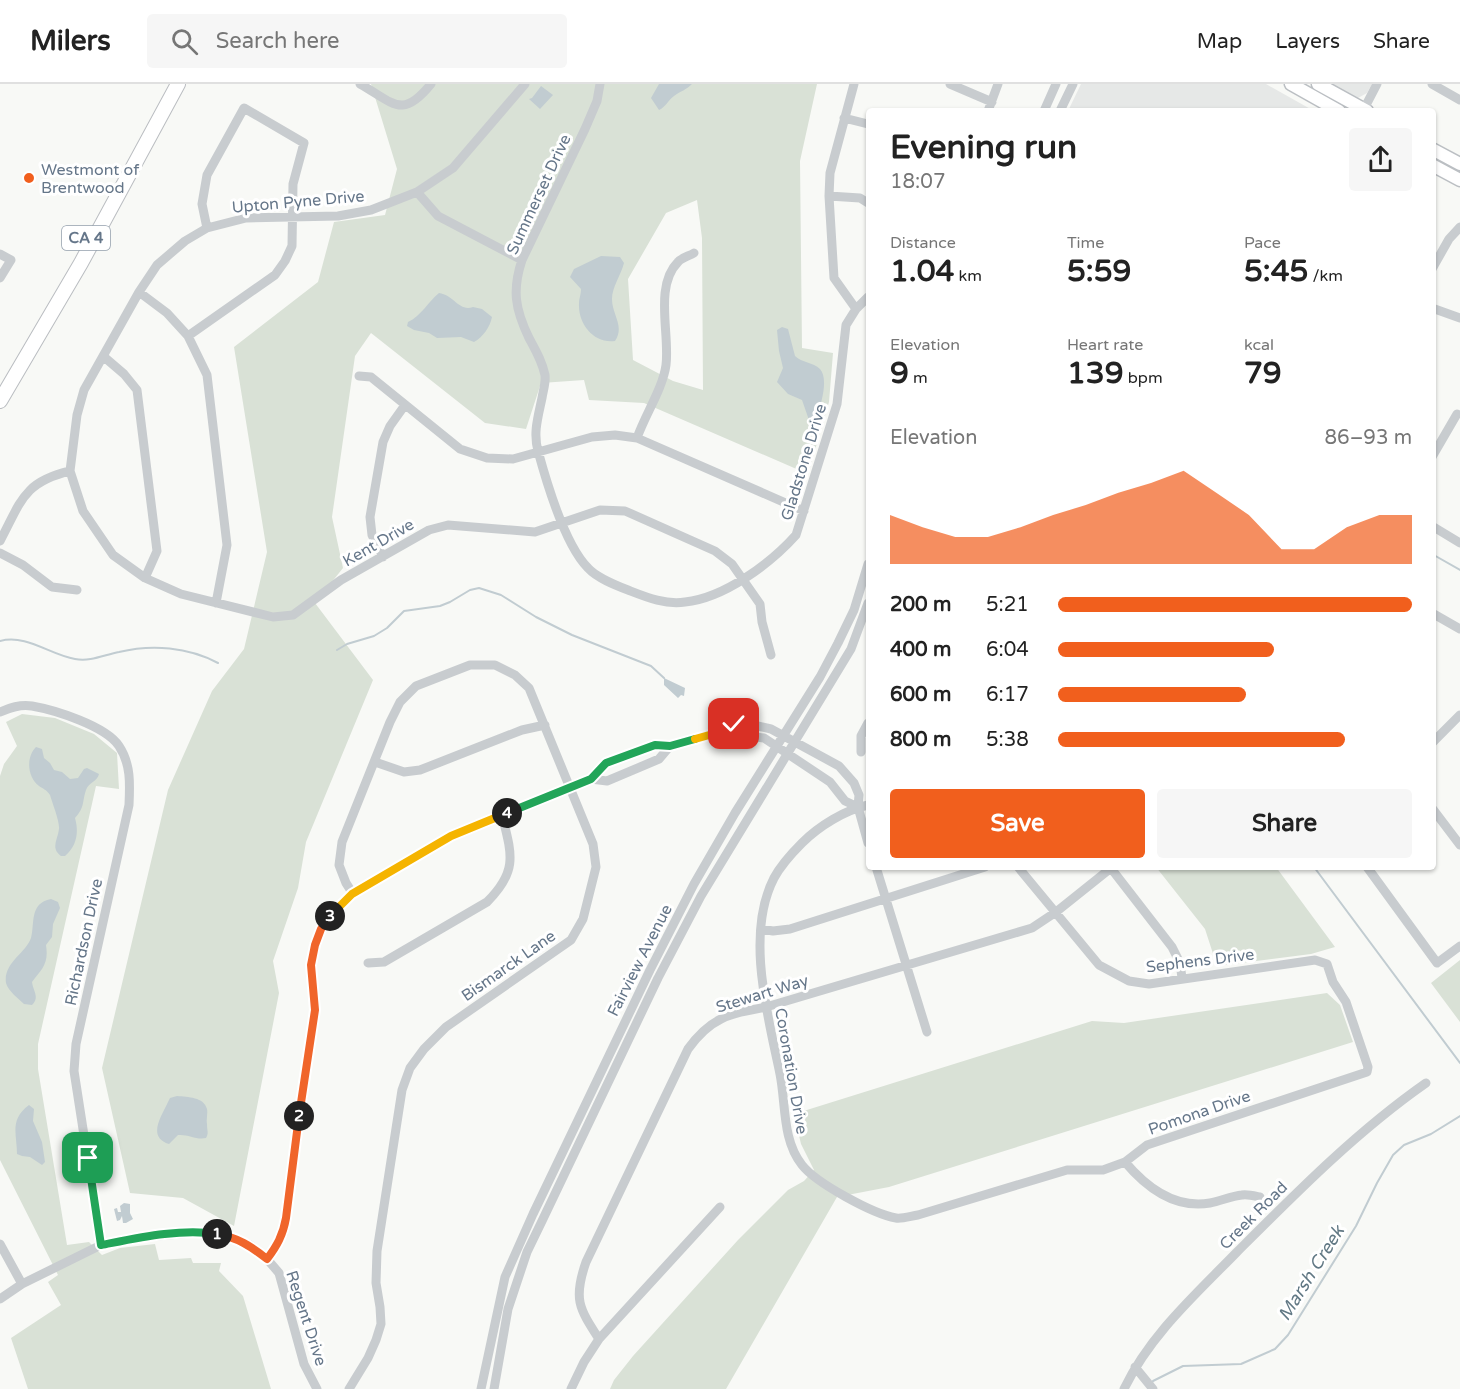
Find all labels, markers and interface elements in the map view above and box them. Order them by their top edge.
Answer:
search box [147,14,567,68]
text: Milers [30,24,111,58]
icon: search [168,25,201,58]
text: Search here [216,28,339,54]
text: Map [1197,29,1242,54]
text: Layers [1275,29,1340,54]
text: Share [1373,29,1430,54]
text: Evening run [890,128,1077,167]
button: share [1349,128,1412,191]
street label: Summerset Drive [502,131,576,258]
place label: Westmont of Brentwood [41,160,140,198]
text: 18:07 [890,170,945,194]
marker: Westmont of Brentwood [22,171,36,185]
street label: Upton Pyne Drive [231,186,365,218]
road number: CA 4 [62,226,110,250]
text: Distance [890,233,956,253]
text: Time [1067,233,1104,253]
text: Pace [1244,233,1281,253]
text: 1.04 [890,253,954,290]
text: 5:59 [1067,253,1131,290]
text: 5:45 [1244,253,1308,290]
text: km [954,266,982,286]
text: /km [1308,266,1343,286]
text: Elevation [890,335,960,355]
text: Heart rate [1067,335,1143,355]
text: kcal [1244,335,1274,355]
text: 9 [890,355,909,392]
text: 139 [1067,355,1124,392]
text: 79 [1244,355,1282,392]
text: m [909,368,928,388]
text: bpm [1124,368,1163,388]
street label: Gladstone Drive [777,402,831,523]
text: Elevation [890,426,977,450]
text: 86–93 m [1325,426,1412,450]
street label: Kent Drive [339,514,418,571]
text: 200 m [890,593,951,617]
text: 5:21 [986,593,1029,617]
text: 400 m [890,638,951,662]
text: 6:04 [986,638,1029,662]
text: 600 m [890,683,951,707]
text: 6:17 [986,683,1029,707]
pin [708,698,759,749]
icon: check [717,707,750,740]
text: 800 m [890,728,951,752]
text: 5:38 [986,728,1029,752]
button: Save [890,789,1145,858]
button: Share [1157,789,1412,858]
pin: 4 [492,798,522,828]
text: 4 [502,803,512,823]
street label: Richardson Drive [61,877,107,1008]
pin: 3 [315,901,345,931]
street label: Fairview Avenue [603,901,677,1020]
text: 3 [325,906,335,926]
street label: Bismarck Lane [458,926,560,1006]
street label: Sephens Drive [1145,944,1255,978]
street label: Stewart Way [714,970,811,1017]
street label: Coronation Drive [770,1006,812,1136]
street label: Pomona Drive [1145,1086,1253,1140]
pin: 2 [284,1101,314,1131]
text: 2 [294,1106,304,1126]
pin [62,1132,113,1183]
icon: arrive [71,1141,104,1174]
street label: Creek Road [1215,1177,1292,1254]
pin: 1 [202,1219,232,1249]
water label: Marsh Creek [1273,1220,1350,1325]
text: 1 [212,1224,222,1244]
street label: Regent Drive [281,1268,331,1368]

